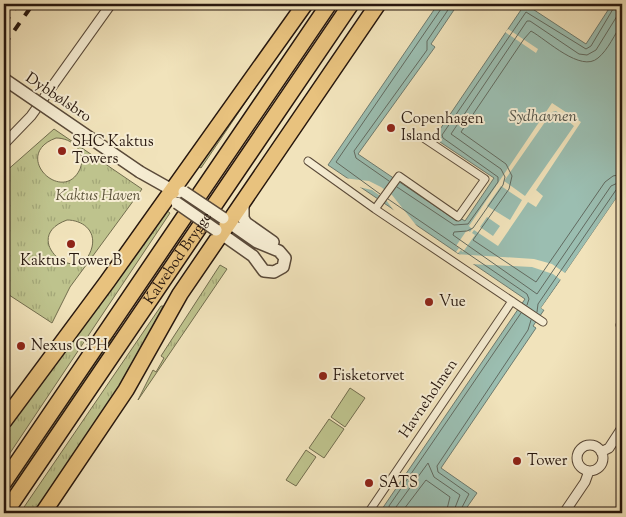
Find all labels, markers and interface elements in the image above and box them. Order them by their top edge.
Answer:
street label: Dybbølsbro [21,68,95,128]
water label: Sydhavnen [509,106,578,129]
place label: Copenhagen Island [401,109,484,147]
marker: Copenhagen Island [385,122,397,134]
place label: SHC Kaktus Towers [72,132,154,170]
marker: SHC Kaktus Towers [56,145,68,157]
park label: Kaktus Haven [55,186,141,207]
street label: Kalvebod Brygge [139,208,217,309]
marker: Kaktus Tower B [65,238,77,250]
place label: Kaktus Tower B [20,251,122,272]
place label: Vue [439,292,466,313]
marker: Vue [423,296,435,308]
place label: Nexus CPH [31,336,108,357]
marker: Nexus CPH [15,340,27,352]
street label: Havneholmen [395,355,463,443]
place label: Fisketorvet [333,366,404,387]
marker: Fisketorvet [317,370,329,382]
place label: Tower [527,451,568,472]
marker: Tower [511,455,523,467]
place label: SATS [379,473,418,494]
marker: SATS [363,477,375,489]

